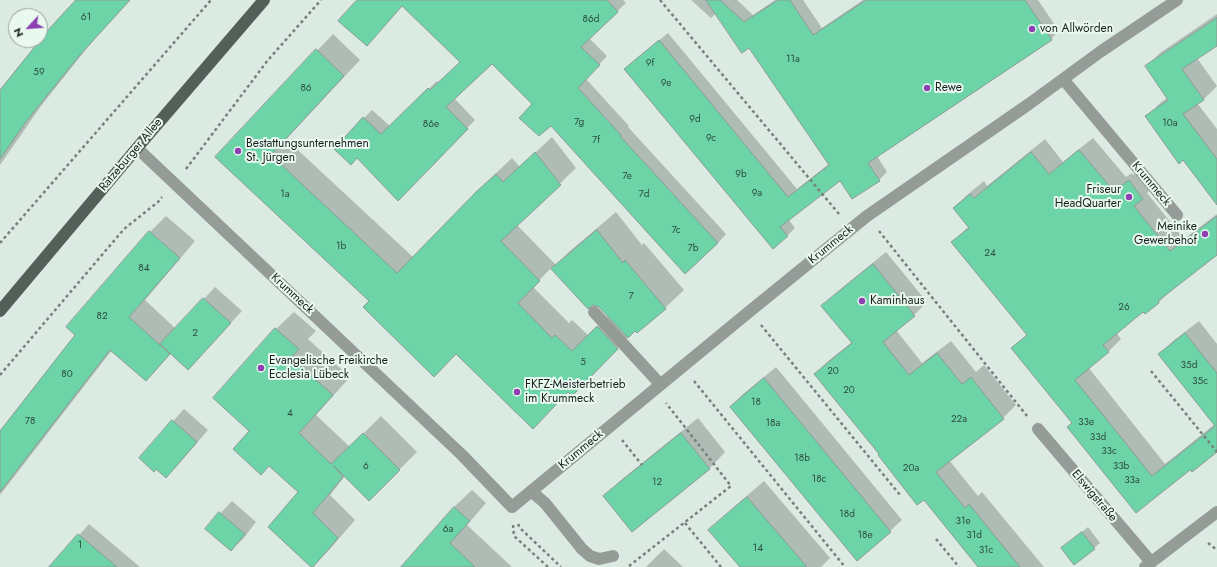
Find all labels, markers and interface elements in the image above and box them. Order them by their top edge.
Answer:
north arrow [8,8,48,48]
house number: 61 [81,12,91,24]
house number: 86d [583,14,599,26]
place label: von Allwörden [1040,22,1113,36]
marker: von Allwörden [1027,24,1037,34]
text: N [9,25,27,40]
house number: 11a [786,54,800,66]
house number: 9f [646,58,654,70]
house number: 59 [33,67,45,79]
house number: 9e [661,78,671,90]
place label: Rewe [935,81,962,95]
house number: 86 [300,83,312,95]
marker: Rewe [922,83,932,93]
house number: 9d [689,114,701,126]
street label: Ratzeburger Allee [96,116,166,194]
house number: 7g [574,117,584,129]
house number: 10a [1162,118,1178,130]
house number: 86e [423,119,439,131]
house number: 9c [706,133,716,145]
house number: 7f [592,135,600,147]
place label: Bestattungsunternehmen St. Jürgen [246,137,369,165]
marker: Bestattungsunternehmen St. Jürgen [233,146,243,156]
street label: Krummeck [1128,159,1174,209]
house number: 9b [735,169,747,181]
house number: 7e [622,171,632,183]
place label: Friseur HeadQuarter [1055,183,1121,211]
house number: 9a [752,188,762,200]
house number: 1a [280,189,290,201]
house number: 7d [639,189,649,201]
marker: Friseur HeadQuarter [1124,192,1134,202]
place label: Meinike Gewerbehof [1134,220,1197,248]
street label: Krummeck [806,223,856,267]
house number: 7c [671,225,681,237]
marker: Meinike Gewerbehof [1200,229,1210,239]
house number: 1b [336,241,346,253]
house number: 7b [688,243,698,255]
house number: 24 [984,248,996,260]
house number: 84 [138,263,150,275]
street label: Krummeck [268,271,316,317]
house number: 7 [628,291,634,303]
place label: Kaminhaus [870,294,925,308]
marker: Kaminhaus [857,296,867,306]
house number: 26 [1118,302,1130,314]
house number: 82 [96,311,108,323]
house number: 2 [192,328,198,340]
place label: Evangelische Freikirche Ecclesia Lübeck [269,354,388,382]
house number: 5 [580,357,586,369]
house number: 35d [1181,360,1197,372]
marker: Evangelische Freikirche Ecclesia Lübeck [256,363,266,373]
house number: 20 [827,366,839,378]
house number: 80 [61,369,73,381]
house number: 35c [1192,376,1208,388]
place label: FKFZ-Meisterbetrieb im Krummeck [525,378,626,406]
house number: 20 [843,385,855,397]
marker: FKFZ-Meisterbetrieb im Krummeck [512,387,522,397]
house number: 18 [751,397,761,409]
house number: 4 [287,408,293,420]
house number: 22a [951,414,967,426]
house number: 78 [25,416,35,428]
house number: 33e [1078,417,1094,429]
house number: 18a [766,418,780,430]
street label: Krummeck [556,427,606,473]
house number: 33d [1090,432,1106,444]
house number: 33c [1101,446,1117,458]
house number: 18b [794,453,810,465]
house number: 6 [363,461,369,473]
house number: 33b [1113,461,1129,473]
house number: 20a [903,463,919,475]
street label: Elswigstraße [1068,467,1120,525]
house number: 18c [812,474,826,486]
house number: 33a [1124,475,1140,487]
house number: 12 [652,477,662,489]
house number: 18d [839,509,855,521]
house number: 31e [955,516,971,528]
house number: 6a [443,524,453,536]
house number: 18e [857,530,873,542]
house number: 31d [966,530,982,542]
house number: 1 [78,540,82,552]
house number: 14 [753,543,763,555]
house number: 31c [979,545,993,557]

